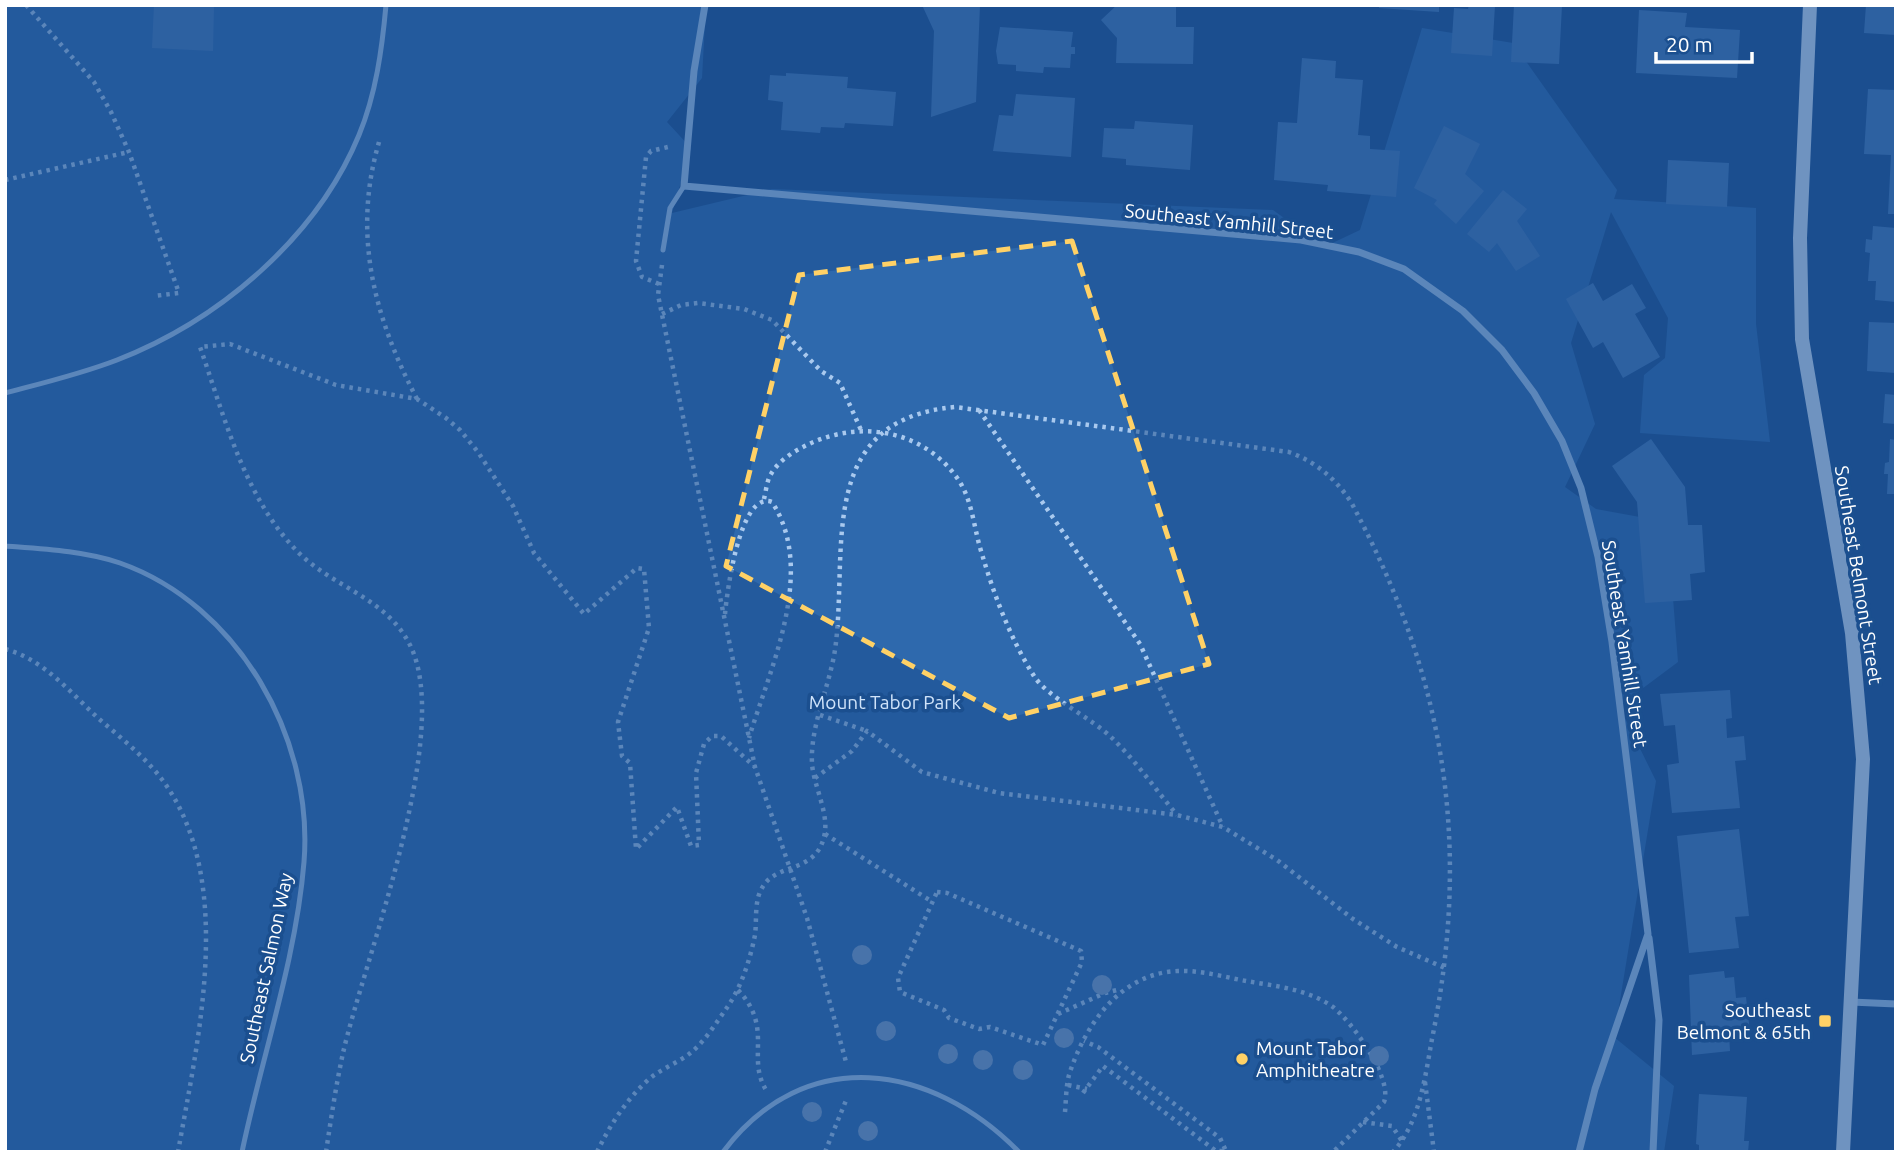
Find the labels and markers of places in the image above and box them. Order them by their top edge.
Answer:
place label: Southeast Belmont & 65th [1677,999,1812,1043]
marker: Southeast Belmont & 65th [1817,1013,1833,1029]
place label: Mount Tabor Amphitheatre [1256,1037,1375,1081]
marker: Mount Tabor Amphitheatre [1234,1051,1250,1067]

